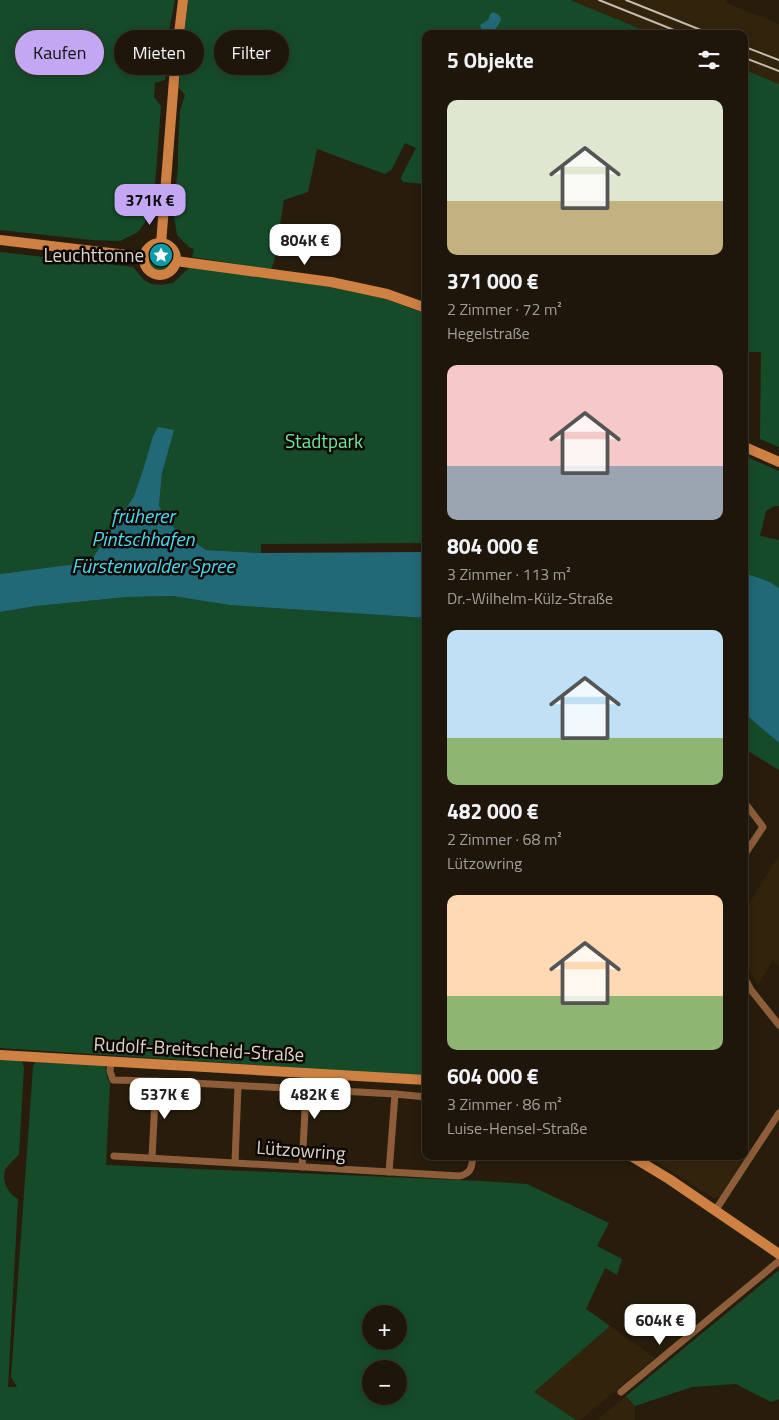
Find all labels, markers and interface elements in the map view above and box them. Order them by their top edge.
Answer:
chip: Kaufen [15,30,104,75]
chip: Mieten [114,30,204,75]
chip: Filter [214,30,289,75]
text: 5 Objekte [447,44,534,76]
icon: filters [695,46,723,74]
icon: home [540,133,630,223]
pin: 371K € [109,184,191,226]
text: 371K € [126,188,174,212]
pin: 804K € [264,224,346,266]
text: 804K € [281,228,329,252]
place label: Leuchttonne [44,240,144,269]
place icon: Leuchttonne [148,242,174,268]
text: 371 000 € [447,265,539,297]
text: 2 Zimmer · 72 m² [447,297,562,321]
text: Hegelstraße [447,321,530,345]
icon: home [540,398,630,488]
park label: Stadtpark [285,426,363,455]
water label: früherer Pintschhafen [91,500,196,554]
text: 804 000 € [447,530,539,562]
water label: Fürstenwalder Spree [72,550,236,581]
text: 3 Zimmer · 113 m² [447,562,571,586]
text: Dr.-Wilhelm-Külz-Straße [447,586,613,610]
icon: home [540,663,630,753]
text: 482 000 € [447,795,539,827]
text: 2 Zimmer · 68 m² [447,827,562,851]
text: Lützowring [447,851,522,875]
icon: home [540,928,630,1018]
street label: Rudolf-Breitscheid-Straße [93,1029,305,1068]
text: 604 000 € [447,1060,539,1092]
pin: 537K € [124,1078,206,1120]
pin: 482K € [274,1078,356,1120]
text: 537K € [141,1082,189,1106]
text: 482K € [291,1082,339,1106]
text: 3 Zimmer · 86 m² [447,1092,562,1116]
text: Luise-Hensel-Straße [447,1116,587,1140]
street label: Lützowring [255,1132,347,1167]
pin: 604K € [619,1304,701,1346]
map controls [362,1305,407,1405]
button: + [362,1305,407,1350]
text: 604K € [636,1308,684,1332]
button: − [362,1360,407,1405]

